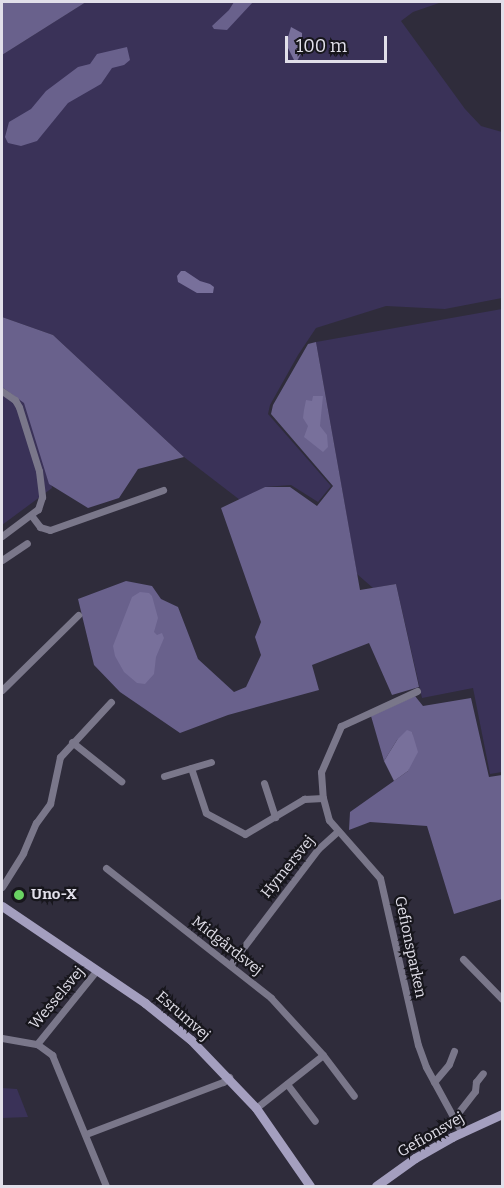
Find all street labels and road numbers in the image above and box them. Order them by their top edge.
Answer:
street label: Hymersvej [257,832,319,902]
street label: Gefionsparken [390,894,430,1000]
street label: Midgårdsvej [188,913,266,979]
street label: Wesselsvej [26,963,88,1033]
street label: Esrumvej [152,988,214,1044]
street label: Gefionsvej [395,1109,467,1161]

